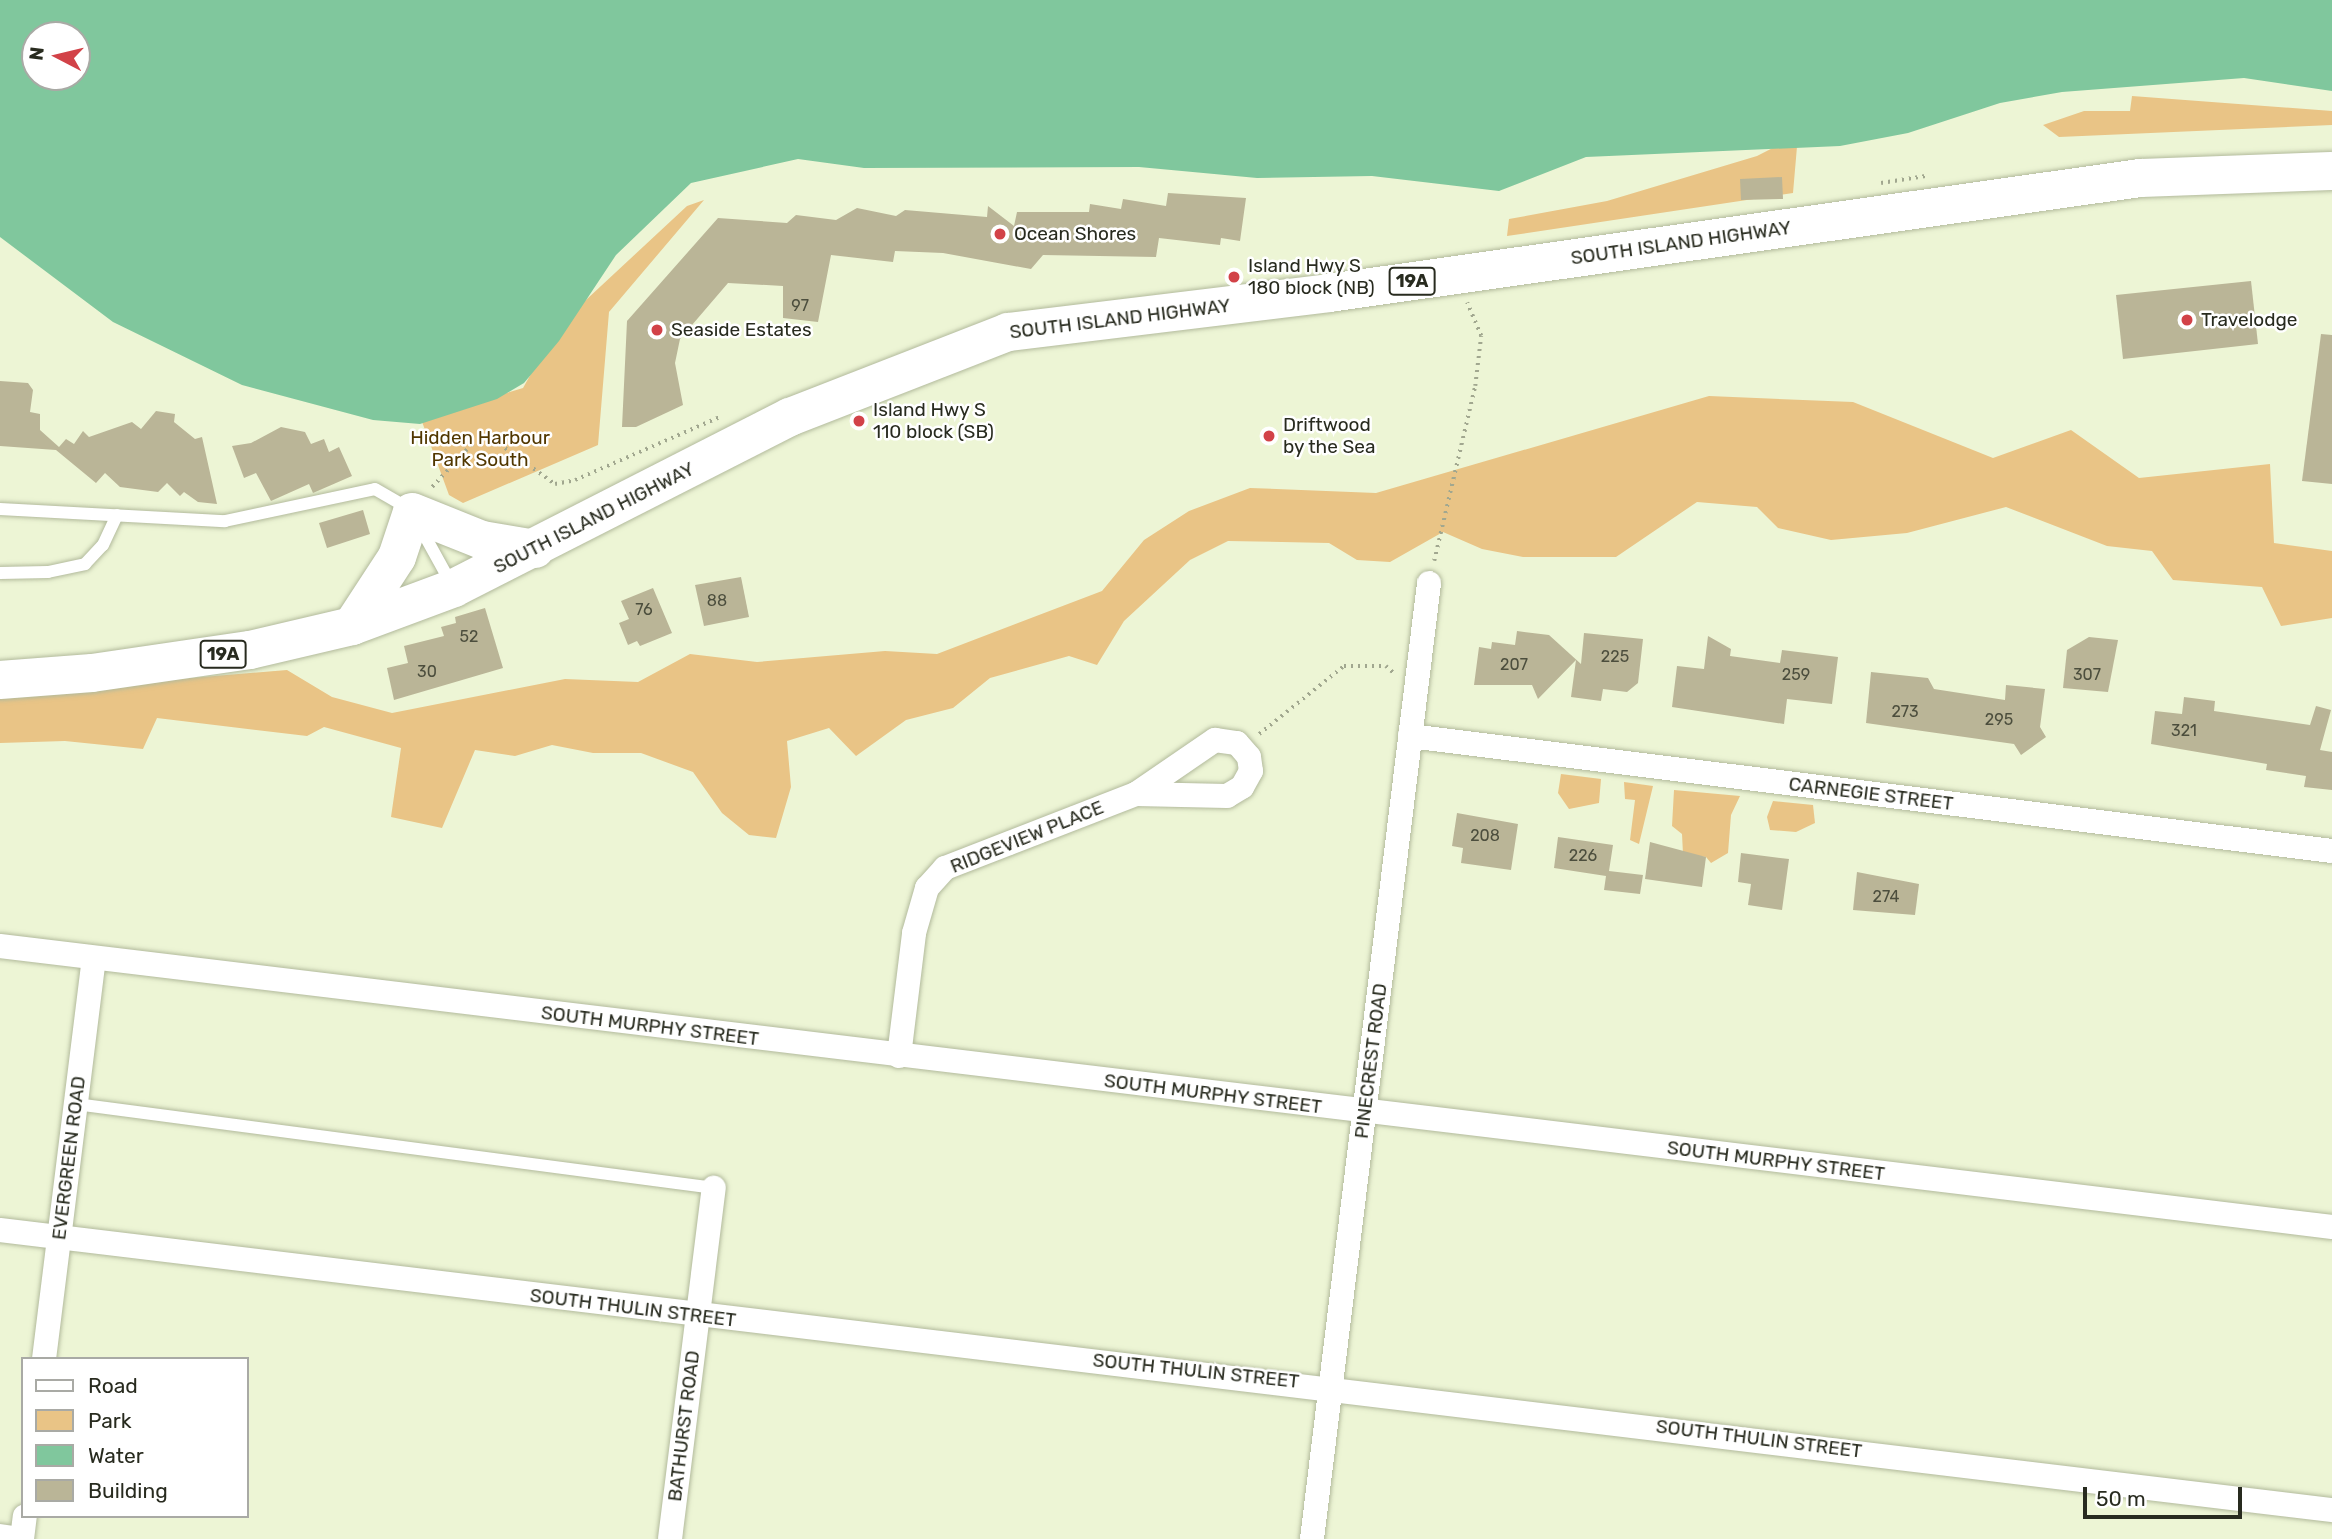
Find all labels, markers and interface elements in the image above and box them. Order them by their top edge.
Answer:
north arrow [21,21,91,91]
text: N [24,45,49,62]
street label: SOUTH ISLAND HIGHWAY [1569,216,1793,270]
place label: Ocean Shores [1014,223,1136,245]
marker: Ocean Shores [992,226,1008,242]
place label: Island Hwy S 180 block (NB) [1248,255,1375,299]
road number: 19A [1388,267,1436,296]
marker: Island Hwy S 180 block (NB) [1226,269,1242,285]
street label: SOUTH ISLAND HIGHWAY [1008,294,1232,344]
house number: 97 [791,296,809,316]
place label: Travelodge [2201,309,2297,331]
marker: Travelodge [2179,312,2195,328]
place label: Seaside Estates [671,319,812,341]
marker: Seaside Estates [649,322,665,338]
place label: Island Hwy S 110 block (SB) [873,399,994,443]
marker: Island Hwy S 110 block (SB) [851,413,867,429]
place label: Driftwood by the Sea [1283,414,1376,458]
park label: Hidden Harbour Park South [410,427,550,471]
marker: Driftwood by the Sea [1261,428,1277,444]
street label: SOUTH ISLAND HIGHWAY [490,457,698,579]
house number: 88 [707,591,727,611]
house number: 76 [635,600,653,620]
house number: 52 [460,627,478,647]
road number: 19A [198,640,248,668]
house number: 225 [1601,647,1629,667]
house number: 207 [1500,655,1528,675]
house number: 30 [417,662,437,682]
house number: 259 [1782,665,1810,685]
house number: 307 [2073,665,2101,685]
house number: 273 [1891,702,1919,722]
house number: 295 [1985,710,2013,730]
house number: 321 [2171,721,2197,741]
street label: CARNEGIE STREET [1787,773,1955,815]
street label: RIDGEVIEW PLACE [947,796,1107,878]
house number: 208 [1470,826,1500,846]
house number: 226 [1569,846,1597,866]
house number: 274 [1873,887,1899,907]
street label: PINECREST ROAD [1350,982,1392,1140]
street label: SOUTH MURPHY STREET [539,1001,761,1051]
street label: SOUTH MURPHY STREET [1102,1069,1324,1119]
street label: EVERGREEN ROAD [48,1075,90,1241]
street label: SOUTH MURPHY STREET [1665,1136,1887,1186]
street label: SOUTH THULIN STREET [528,1284,738,1332]
street label: BATHURST ROAD [663,1349,705,1503]
street label: SOUTH THULIN STREET [1091,1349,1301,1393]
legend [21,1357,248,1518]
text: Road [88,1373,138,1398]
text: Park [88,1408,132,1433]
street label: SOUTH THULIN STREET [1654,1415,1864,1463]
text: Water [88,1443,144,1468]
scale bar [2087,1472,2246,1516]
text: Building [88,1478,168,1503]
text: 50 m [2096,1486,2146,1511]

